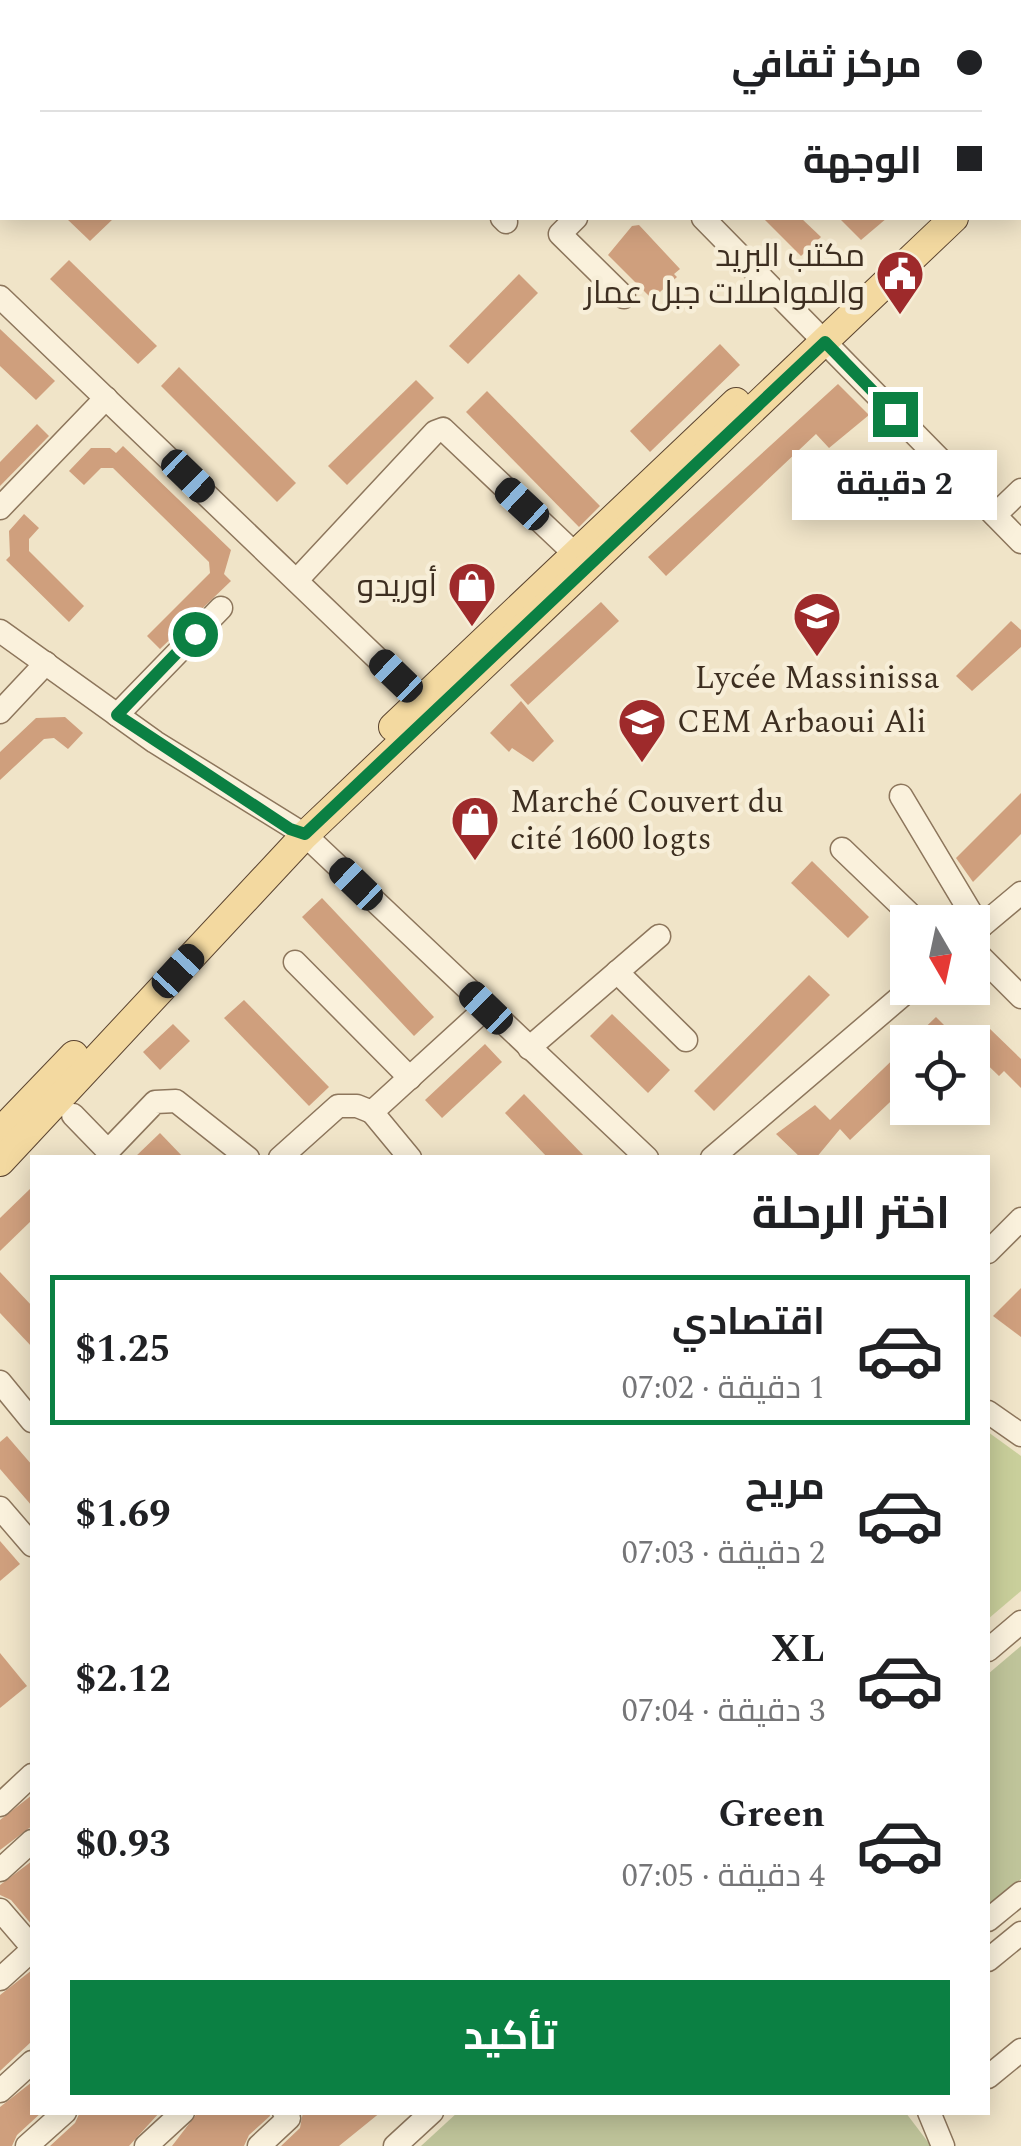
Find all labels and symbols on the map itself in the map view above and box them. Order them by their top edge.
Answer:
place label: مكتب البريد والمواصلات جبل عمار [583,232,865,318]
public building icon: مكتب البريد والمواصلات جبل عمار [874,248,926,316]
route end [873,392,918,437]
car [156,444,220,508]
callout: 2 دقيقة [792,449,998,519]
car [490,473,554,535]
shop icon: أوريدو [446,560,498,628]
place label: أوريدو [357,562,437,611]
school or university icon: Lycée Massinissa [791,590,843,658]
route start [173,612,218,657]
car [364,644,428,708]
place label: Lycée Massinissa [695,654,940,703]
school or university icon: CEM Arbaoui Ali [616,696,668,764]
place label: CEM Arbaoui Ali [677,698,927,747]
place label: Marché Couvert du cité 1600 logts [510,778,784,864]
shop icon: Marché Couvert du cité 1600 logts [449,794,501,862]
car [324,852,388,916]
north arrow [890,905,990,1005]
car [147,939,209,1003]
car [454,976,518,1040]

